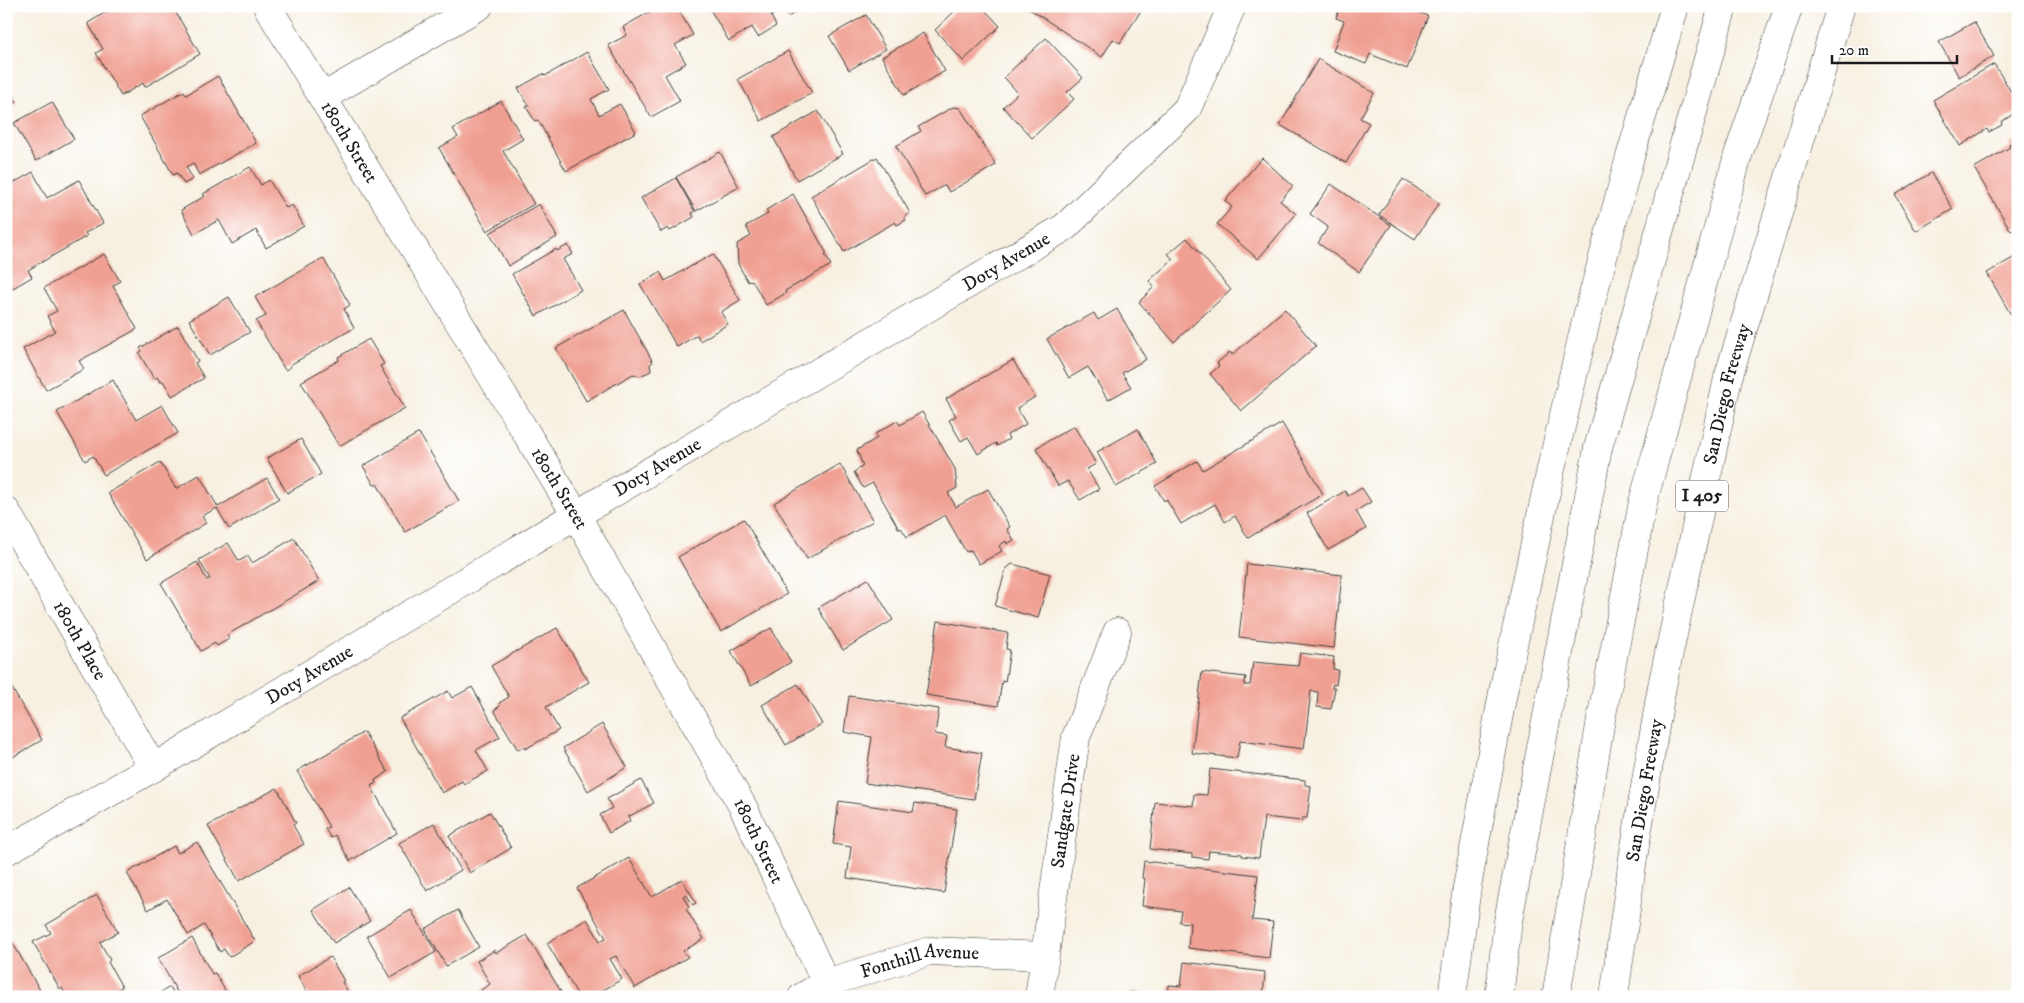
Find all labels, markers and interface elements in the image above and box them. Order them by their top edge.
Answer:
scale bar [1832,32,1956,64]
text: 20 m [1839,41,1869,60]
street label: 180th Street [316,97,383,187]
street label: Doty Avenue [958,227,1054,296]
street label: San Diego Freeway [1698,320,1756,466]
street label: Doty Avenue [609,432,705,502]
street label: 180th Street [526,443,593,533]
road number: I 405 [1676,481,1728,512]
street label: 180th Place [48,597,112,684]
street label: Doty Avenue [262,640,357,709]
street label: San Diego Freeway [1621,716,1668,863]
street label: Sandgate Drive [1046,752,1085,869]
street label: 180th Street [729,794,789,887]
street label: Fonthill Avenue [858,939,980,983]

